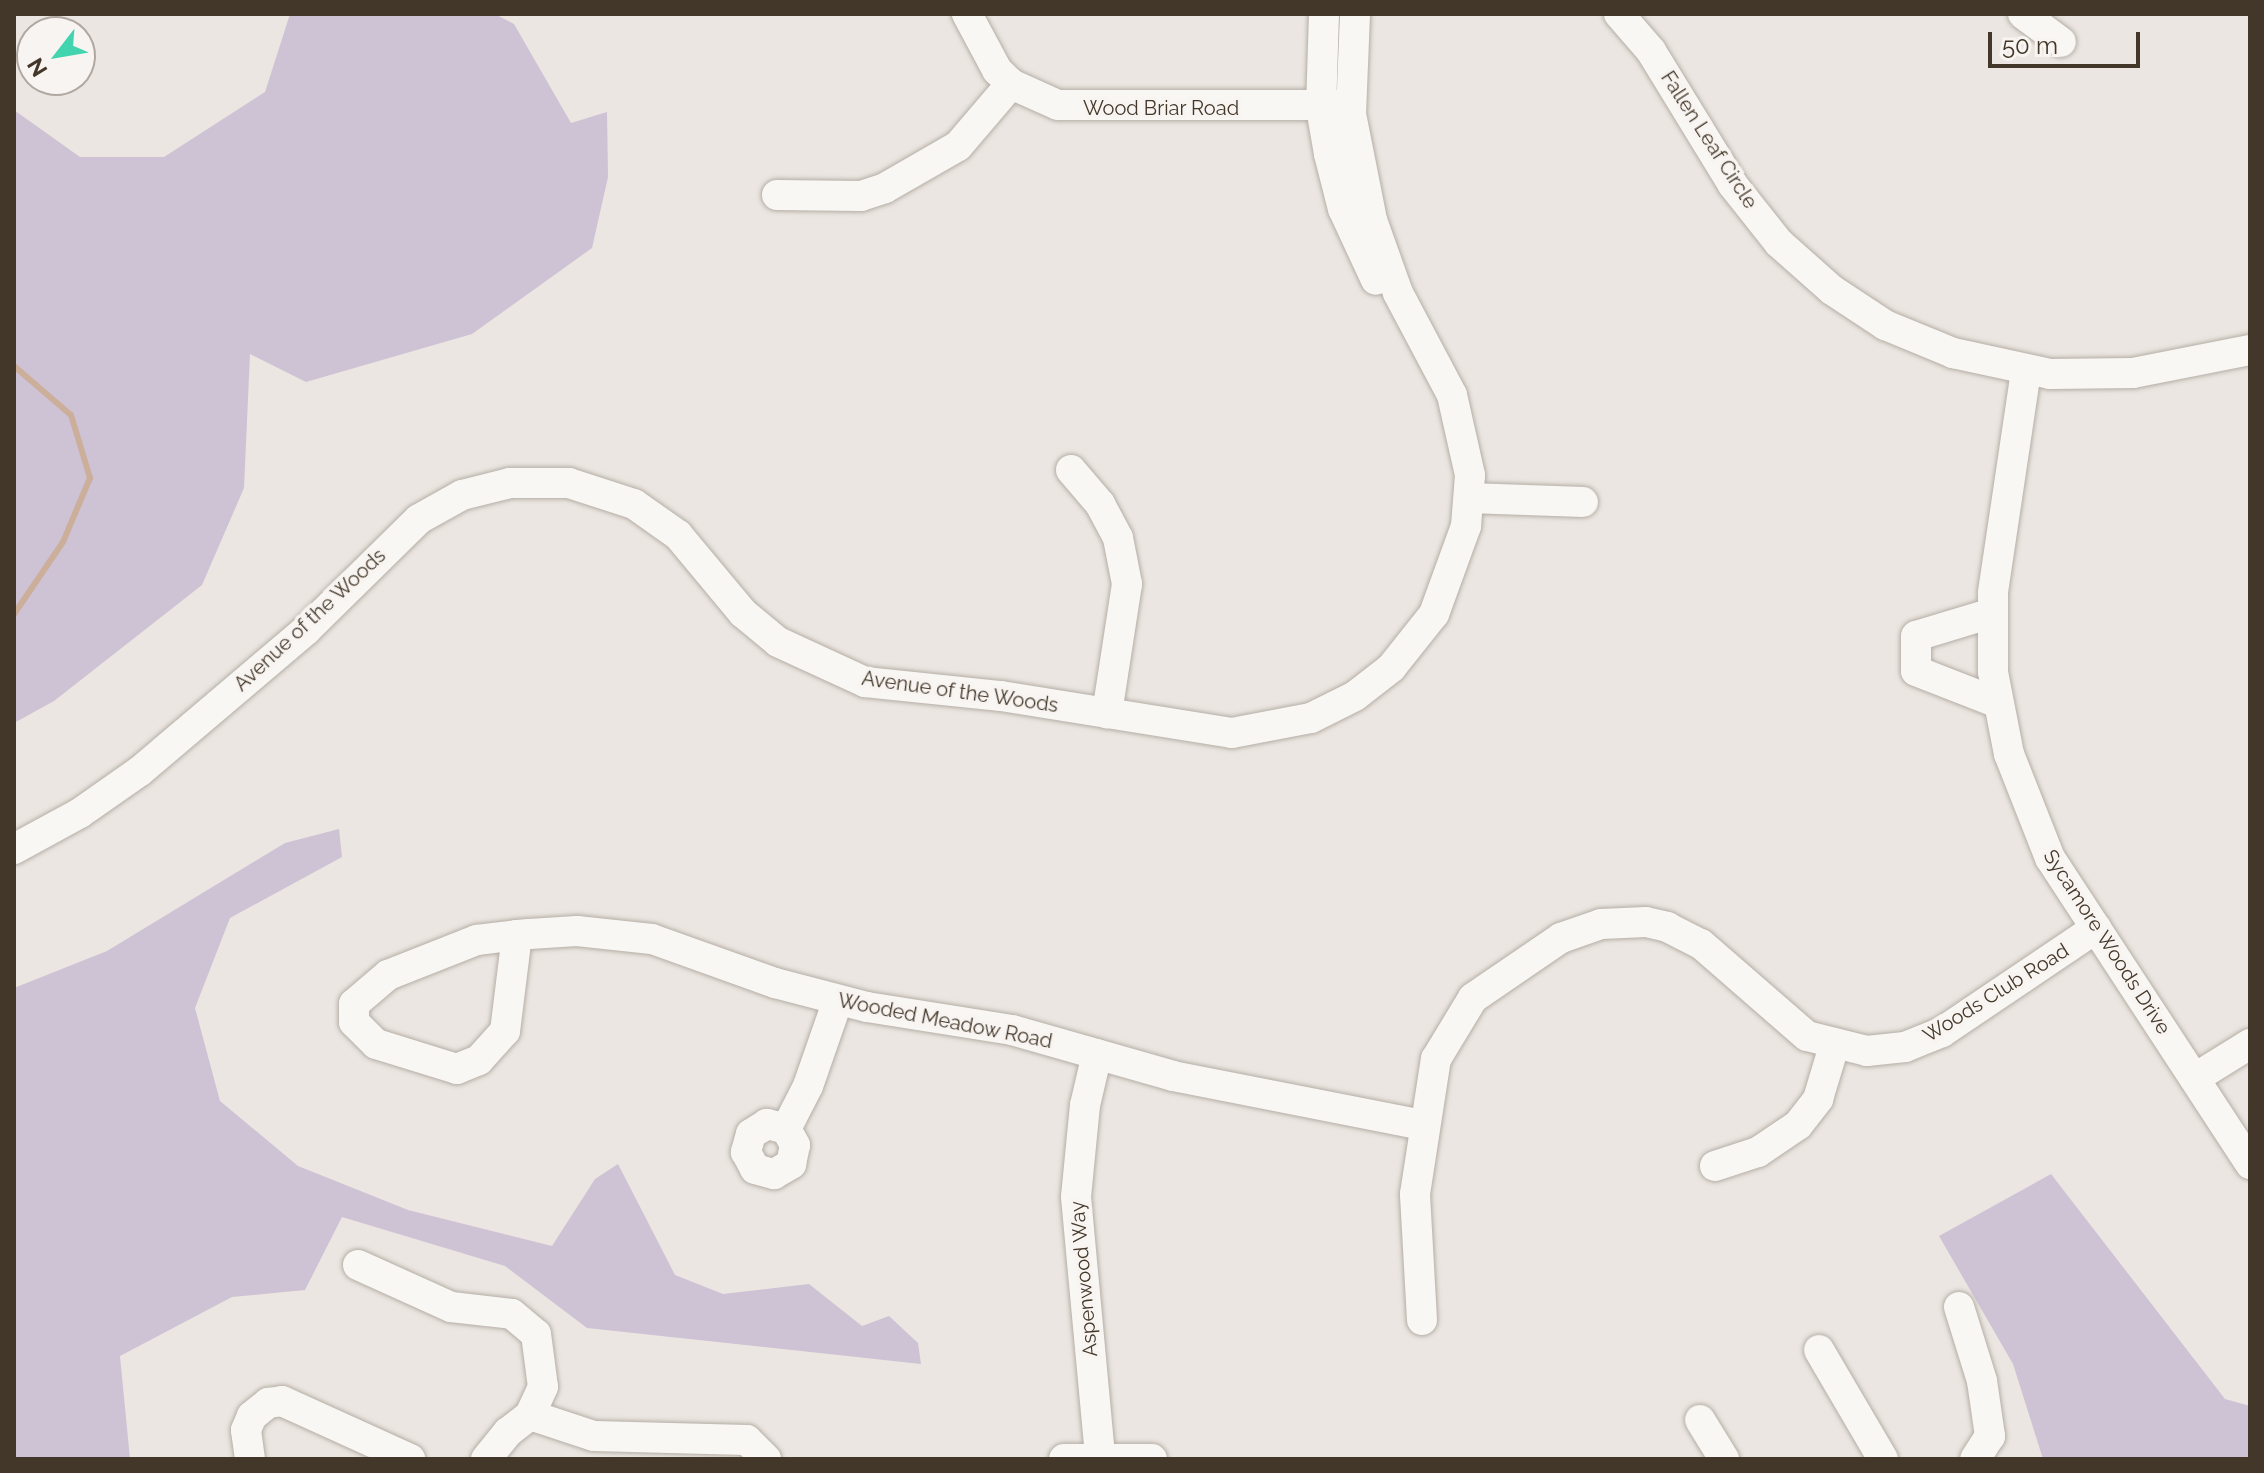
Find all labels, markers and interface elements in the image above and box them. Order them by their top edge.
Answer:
north arrow [16,16,96,96]
scale bar [1992,16,2144,66]
text: 50 m [2002,31,2058,60]
text: N [22,53,53,81]
street label: Fallen Leaf Circle [1656,67,1762,213]
street label: Wood Briar Road [1083,96,1239,120]
street label: Avenue of the Woods [229,543,391,697]
street label: Avenue of the Woods [860,666,1060,718]
street label: Sycamore Woods Drive [2038,845,2176,1039]
street label: Woods Club Road [1919,939,2073,1047]
street label: Wooded Meadow Road [836,988,1054,1054]
street label: Aspenwood Way [1065,1200,1103,1358]

